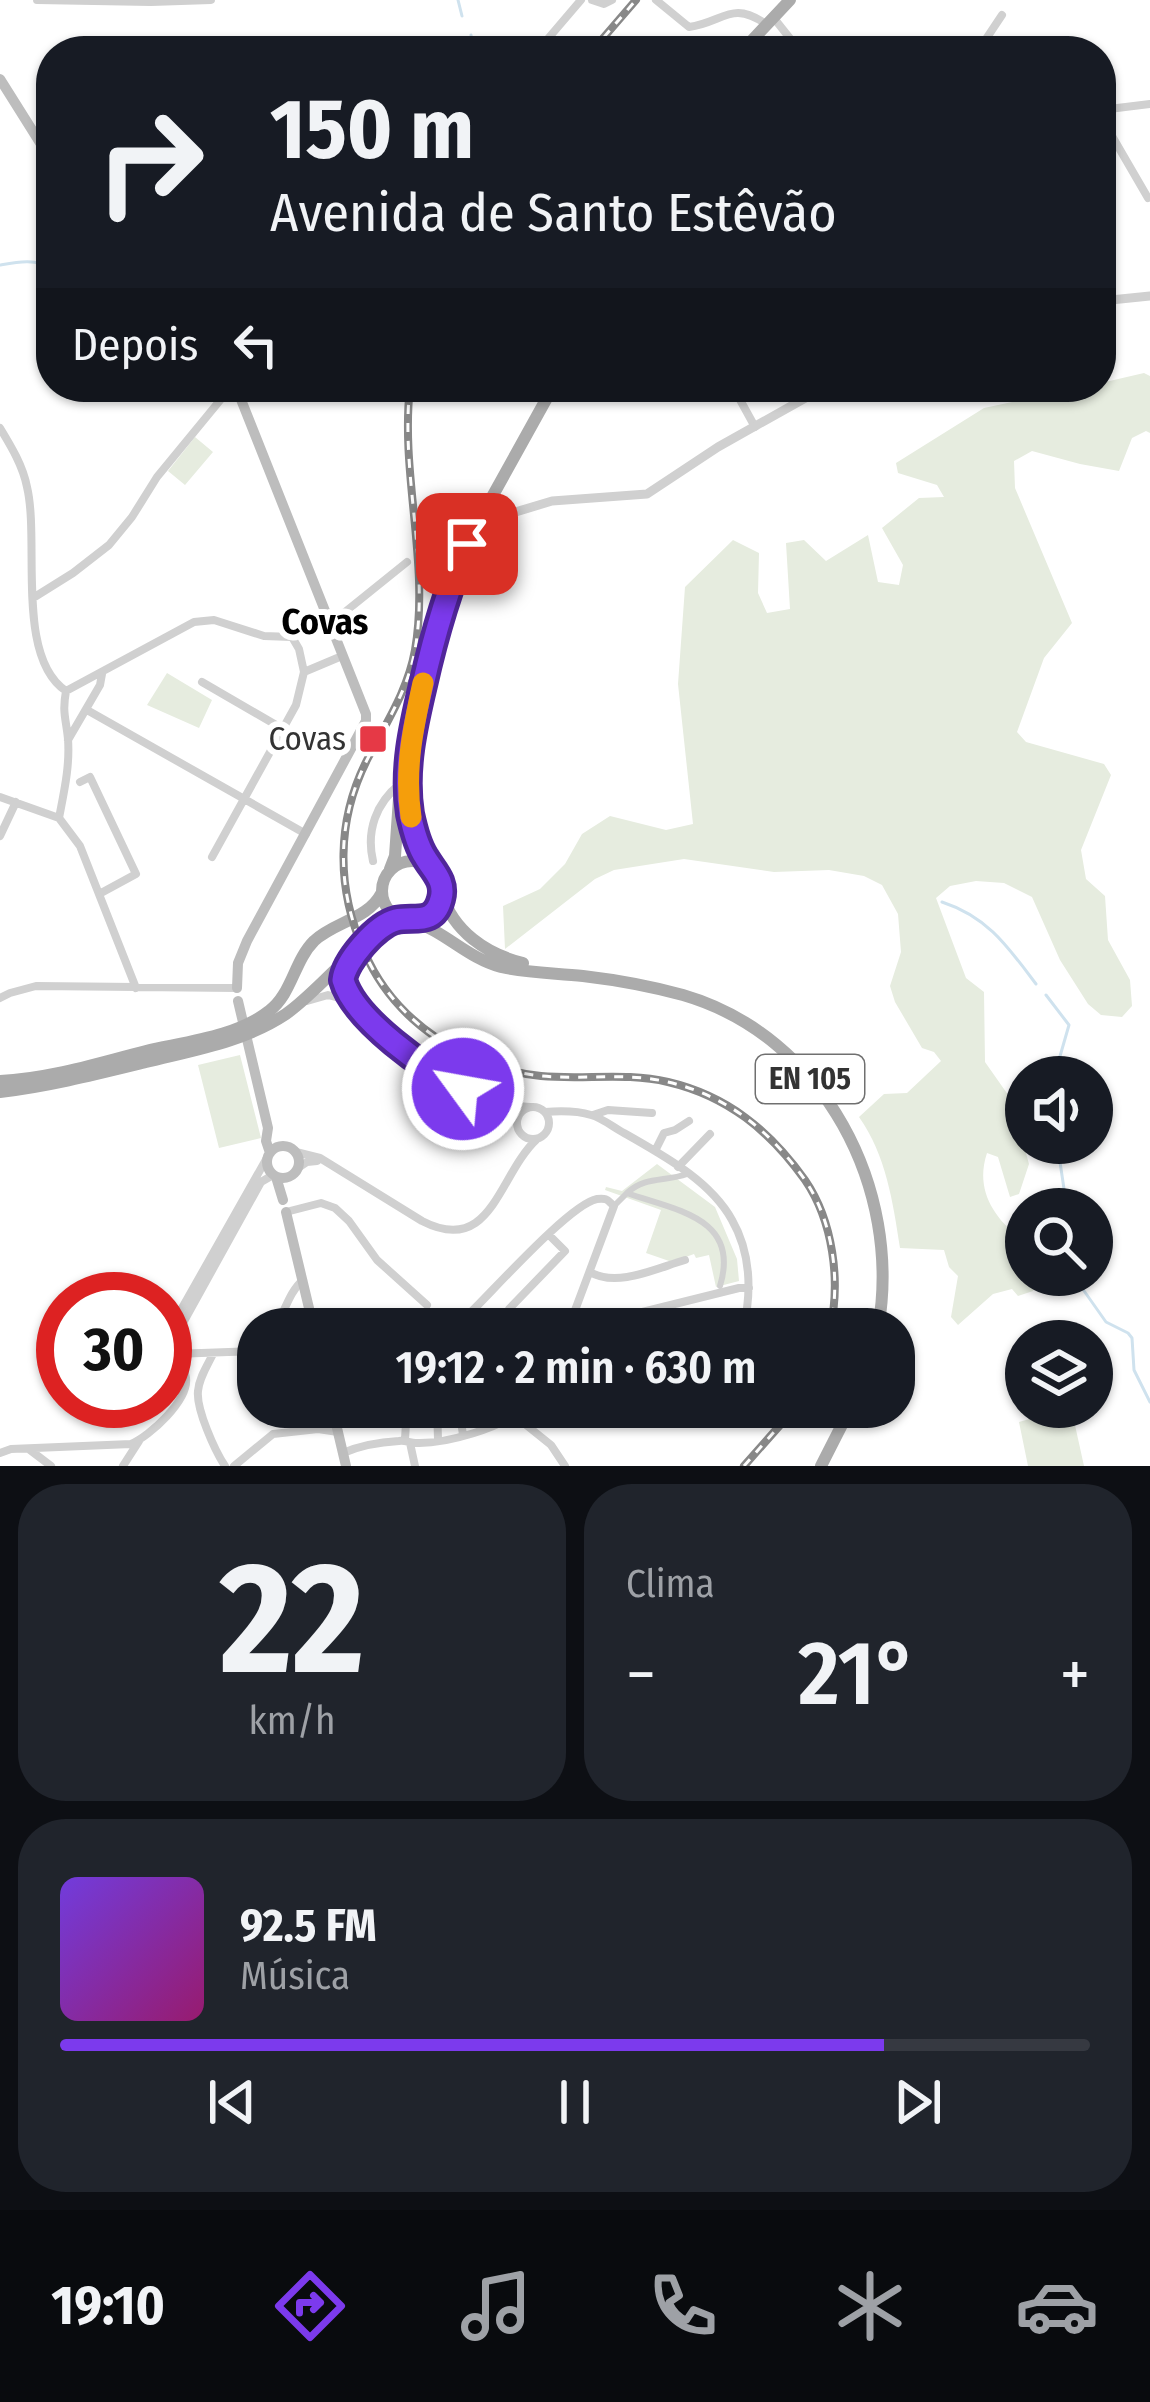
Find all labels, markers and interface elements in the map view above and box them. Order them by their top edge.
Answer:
text: 150 m [270,79,474,180]
icon: right [72,84,228,240]
text: Avenida de Santo Estêvão [270,181,837,245]
icon: left [223,312,289,378]
text: Depois [72,318,199,372]
pin [416,493,518,595]
icon: arrive [434,511,500,577]
district label: Covas [282,600,369,644]
place label: Covas [268,719,346,759]
marker: Covas [357,723,389,755]
position arrow [400,1026,526,1152]
road number: EN 105 [756,1055,864,1103]
map controls [1005,1056,1113,1428]
button: sound [1005,1056,1113,1164]
button: search [1005,1188,1113,1296]
speed limit sign: 30 [36,1272,192,1428]
button: layers [1005,1320,1113,1428]
text: 19:12 · 2 min · 630 m [396,1341,756,1395]
text: 22 [220,1526,364,1713]
text: Clima [626,1561,715,1607]
text: 21° [798,1620,917,1728]
text: − [626,1635,656,1714]
text: + [1060,1635,1090,1714]
text: km/h [249,1698,335,1744]
text: 92.5 FM [240,1899,377,1953]
text: Música [240,1953,350,1999]
icon: previous [199,2069,265,2135]
icon: pause [542,2069,608,2135]
icon: next [885,2069,951,2135]
icon: directions [268,2264,352,2348]
icon: music [454,2264,538,2348]
icon: phone [641,2264,725,2348]
icon: climate [828,2264,912,2348]
icon: car [1015,2264,1099,2348]
text: 19:10 [51,2274,165,2338]

